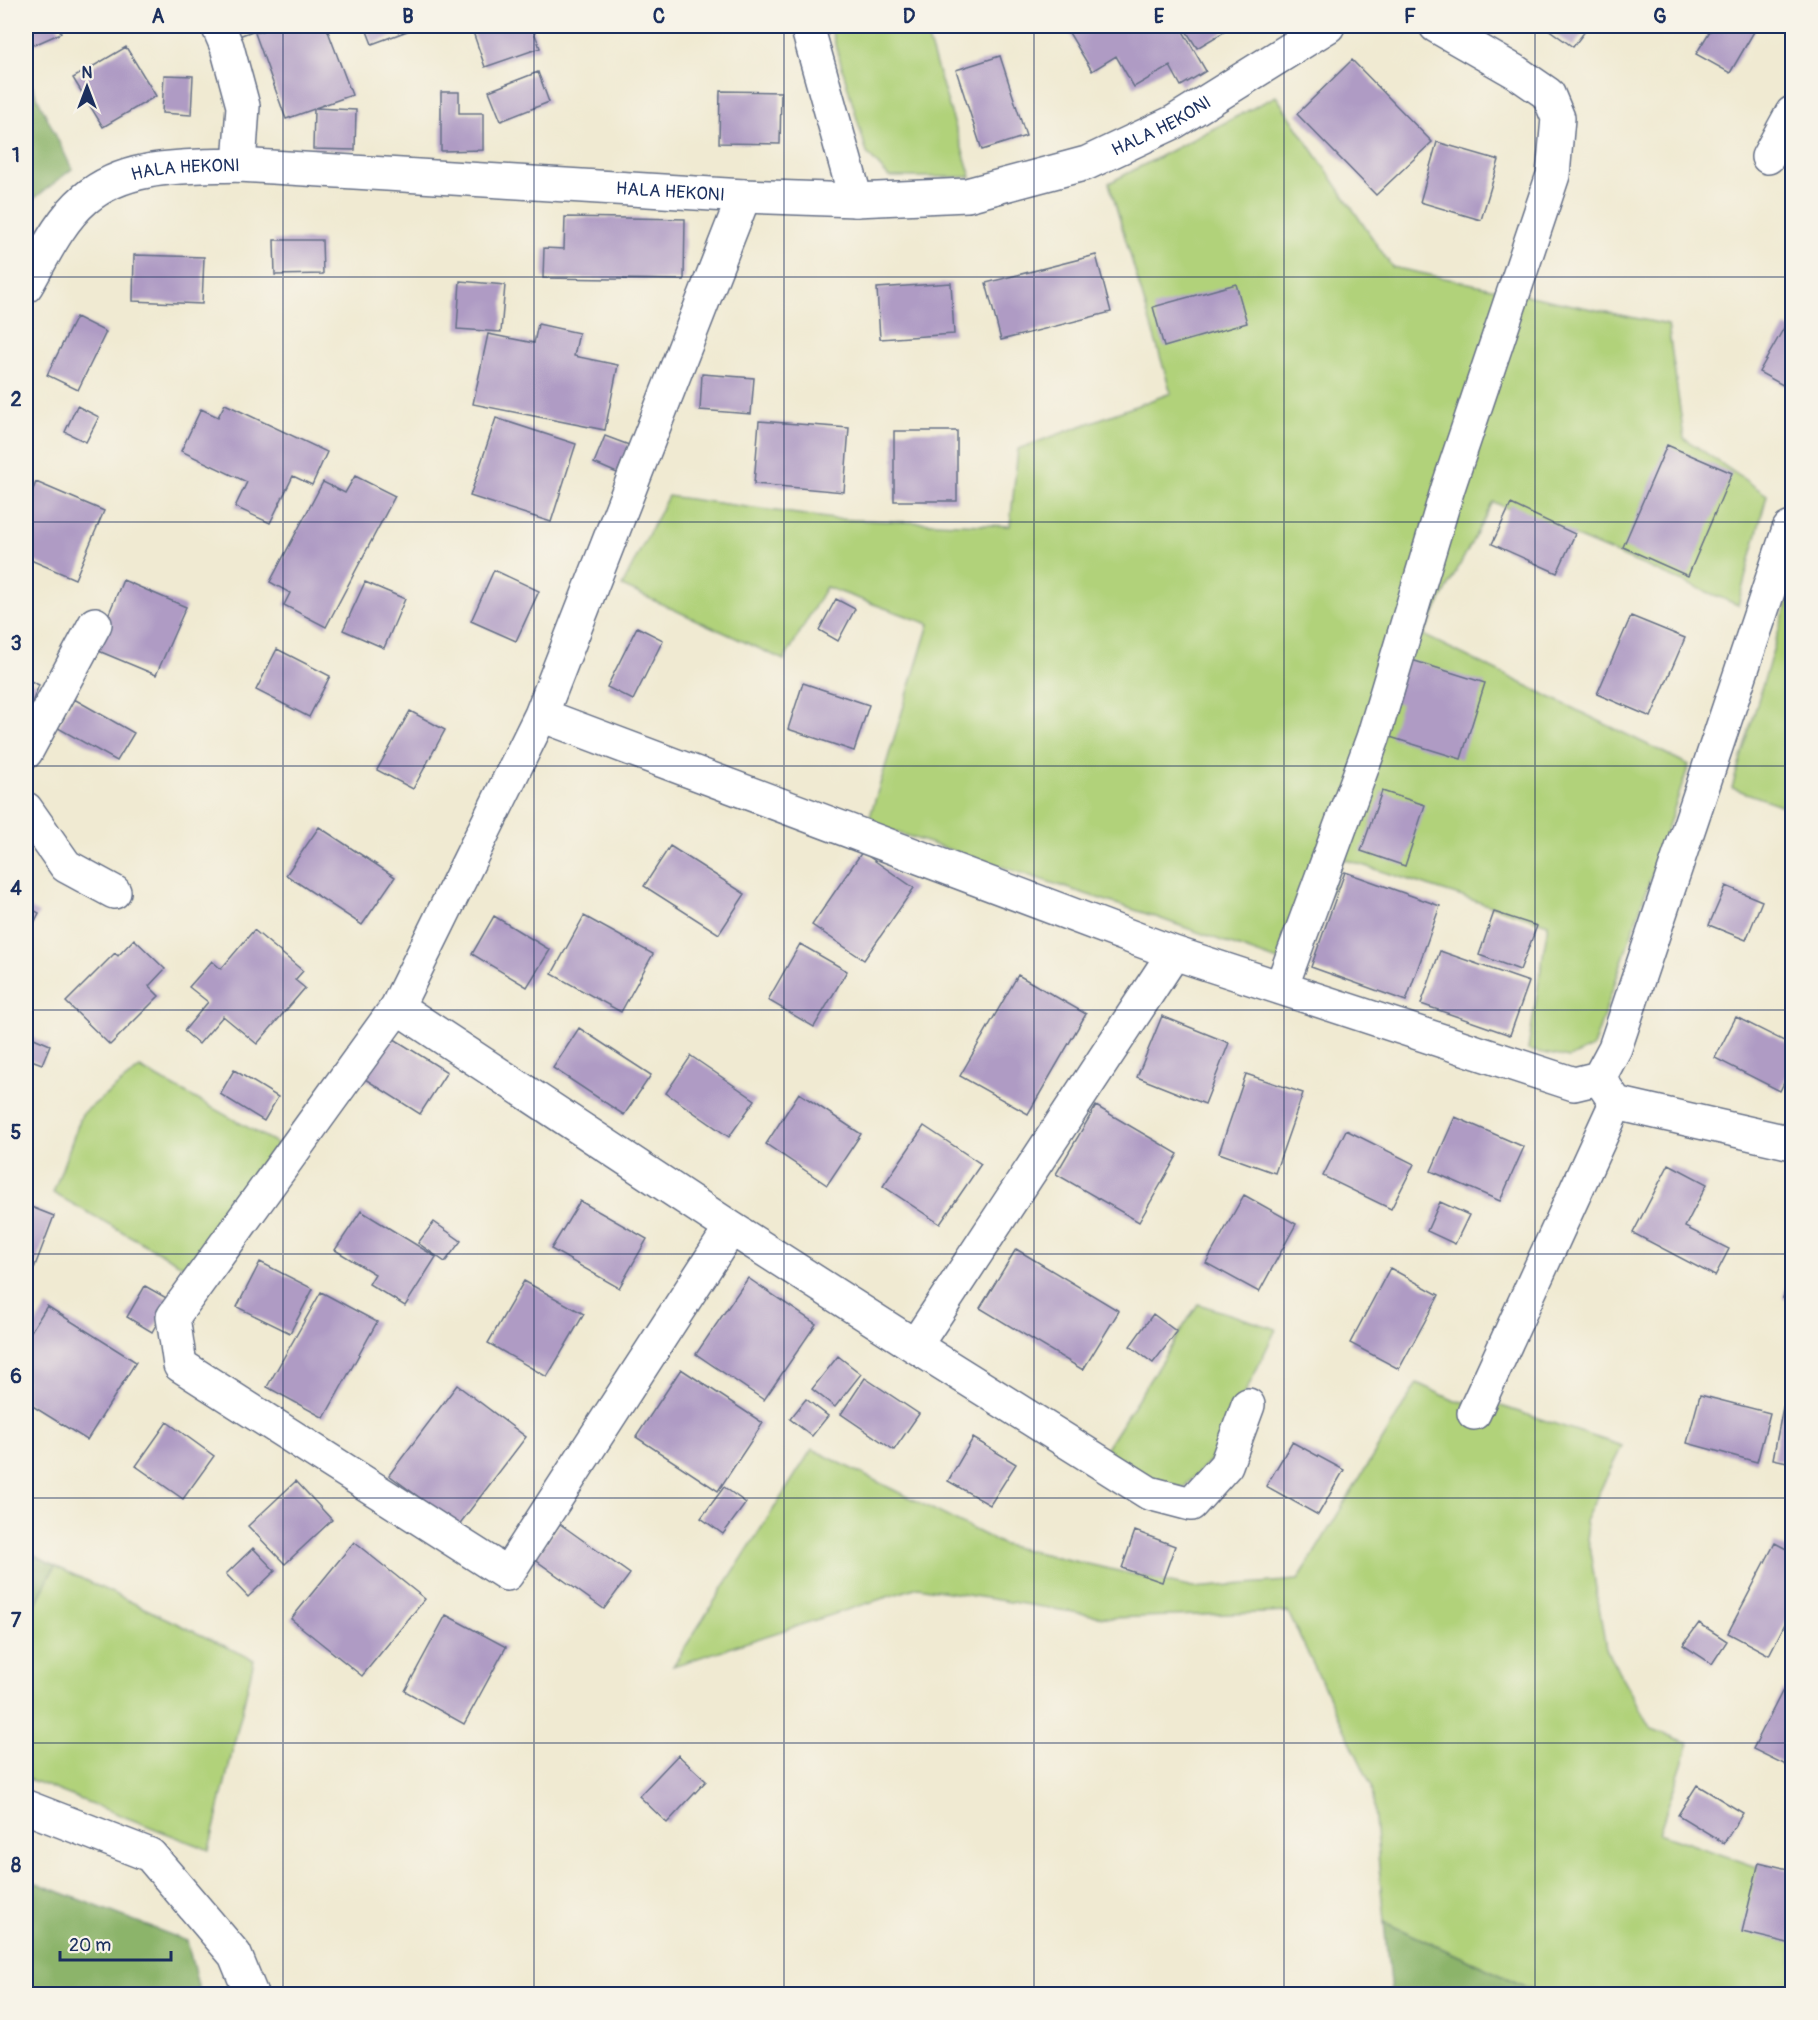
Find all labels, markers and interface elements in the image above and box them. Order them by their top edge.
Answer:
text: A [152,4,165,29]
text: B [402,4,414,29]
text: C [653,4,665,29]
text: D [903,4,916,29]
text: E [1154,4,1165,29]
text: F [1404,4,1416,29]
text: G [1653,4,1667,29]
north arrow [57,57,117,117]
text: N [82,63,93,83]
street label: HALA HEKONI [1108,90,1215,161]
text: 1 [12,143,20,168]
street label: HALA HEKONI [129,153,240,186]
street label: HALA HEKONI [615,177,726,206]
text: 2 [10,387,22,412]
text: 3 [10,631,22,656]
text: 4 [10,876,22,901]
text: 5 [11,1120,22,1145]
text: 6 [10,1364,22,1389]
text: 7 [11,1608,22,1633]
text: 8 [11,1853,21,1878]
scale bar [60,1924,171,1962]
text: 20 m [69,1934,111,1957]

